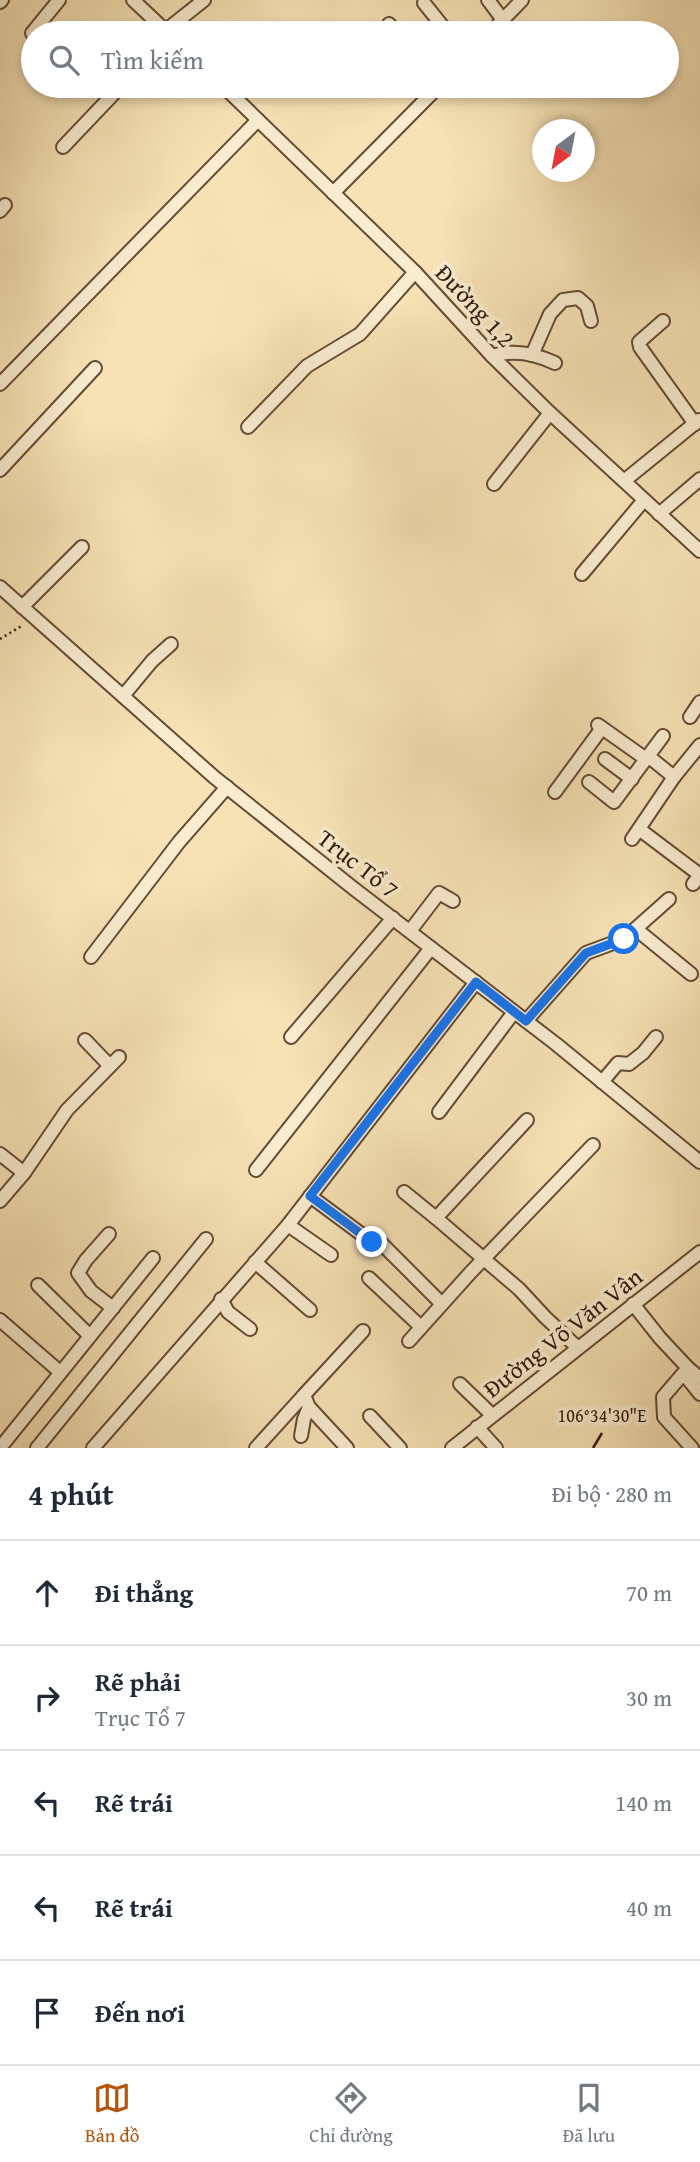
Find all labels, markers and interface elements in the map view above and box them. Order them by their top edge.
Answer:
search box [21,21,679,98]
text: Tìm kiếm [101,40,204,79]
icon: search [45,41,83,79]
north arrow [532,119,595,182]
street label: Đường 1,2 [428,256,523,355]
street label: Trục Tổ 7 [310,821,406,907]
route start [608,923,639,954]
route end [356,1226,387,1257]
street label: Đường Võ Văn Vân [476,1259,650,1406]
text: 106°34'30"E [558,1402,646,1429]
text: 4 phút [28,1472,114,1516]
text: Đi bộ · 280 m [552,1477,672,1510]
text: Đi thẳng [95,1573,193,1612]
icon: ahead [28,1574,66,1612]
text: 70 m [626,1576,672,1609]
text: Rẽ phải [95,1662,181,1701]
icon: right [28,1679,66,1717]
text: 30 m [626,1681,672,1714]
text: Trục Tổ 7 [95,1701,186,1734]
text: Rẽ trái [95,1783,173,1822]
icon: left [28,1784,66,1822]
text: 140 m [615,1786,672,1819]
text: Rẽ trái [95,1888,173,1927]
icon: left [28,1889,66,1927]
text: 40 m [626,1891,672,1924]
text: Đến nơi [95,1993,185,2032]
icon: arrive [28,1994,66,2032]
tab: Bản đồ [85,2079,139,2149]
tab: Chỉ đường [309,2079,393,2149]
tab: Đã lưu [563,2079,615,2149]

